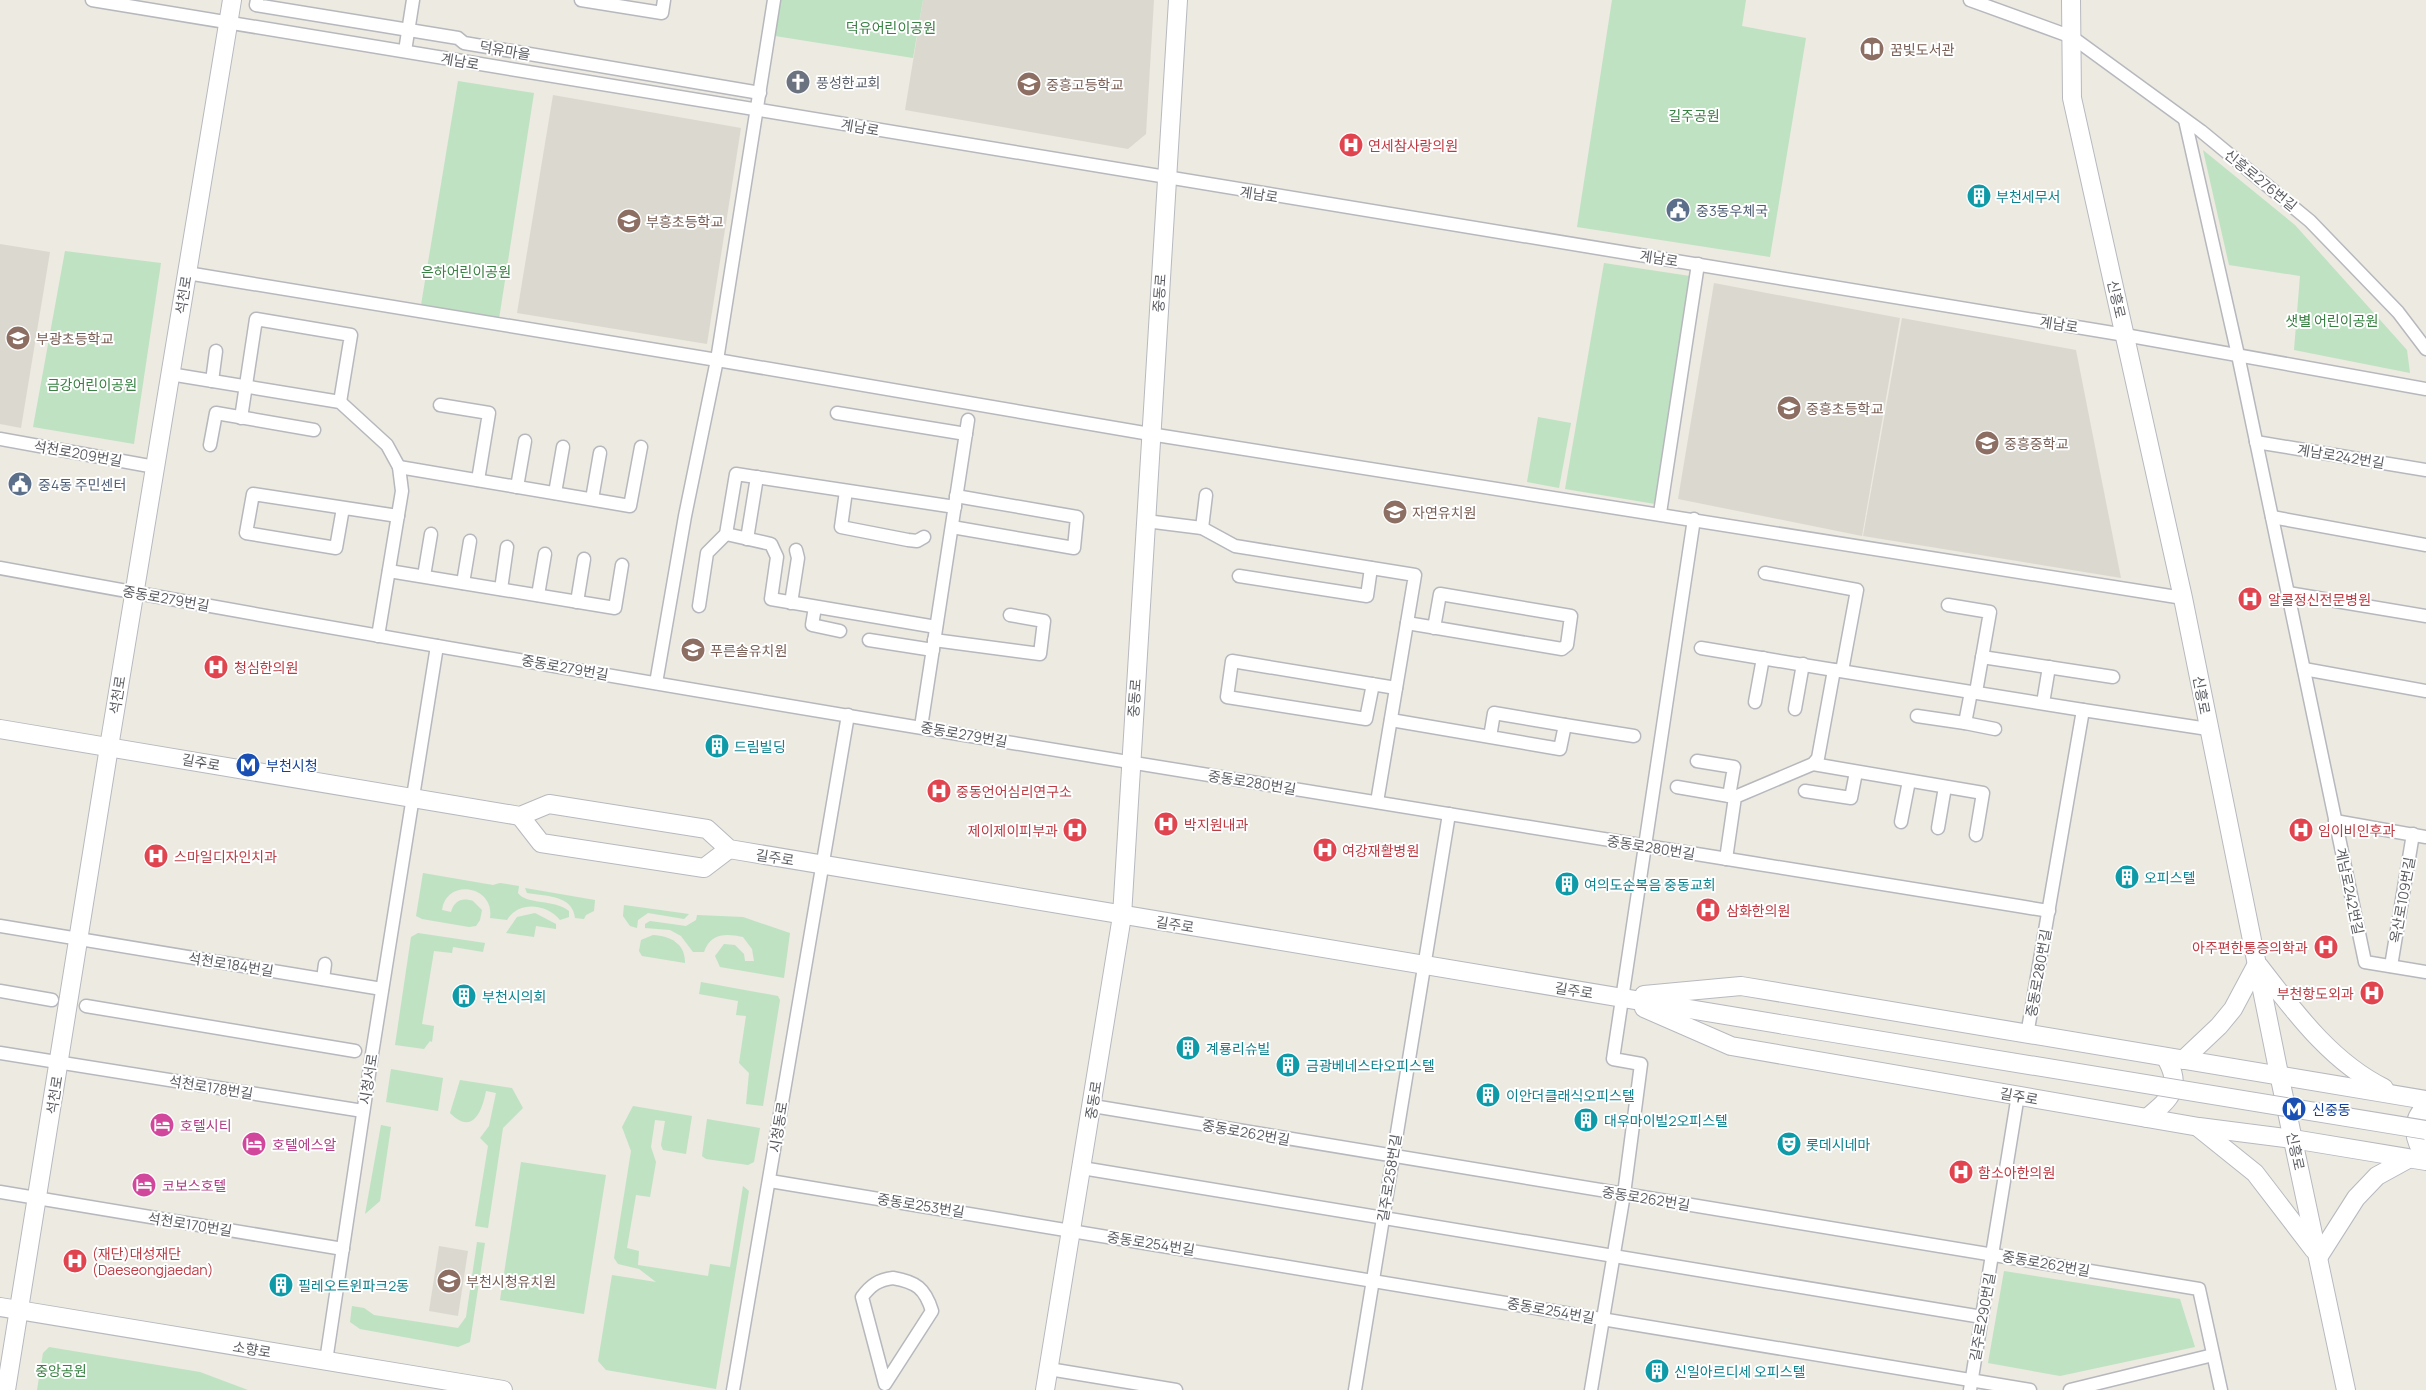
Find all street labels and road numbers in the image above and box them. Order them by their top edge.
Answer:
street label: 덕유마을 [478,36,532,64]
street label: 계남로 [439,48,481,74]
street label: 계남로 [839,114,881,140]
street label: 신흥로276번길 [2221,145,2301,215]
street label: 계남로 [1238,182,1280,206]
street label: 계남로 [1638,246,1680,270]
street label: 중동로 [1148,273,1170,313]
street label: 석천로 [171,274,195,316]
street label: 신흥로 [2103,278,2131,320]
street label: 계남로 [2038,312,2080,336]
street label: 석천로209번길 [32,436,124,470]
street label: 계남로242번길 [2296,440,2386,472]
street label: 중동로279번길 [121,581,211,615]
street label: 중동로279번길 [520,650,610,684]
street label: 석천로 [105,674,129,716]
street label: 신흥로 [2189,674,2215,716]
street label: 중동로 [1123,678,1145,718]
street label: 중동로279번길 [919,717,1009,751]
street label: 길주로 [180,749,222,775]
street label: 중동로280번길 [1207,766,1297,798]
street label: 중동로280번길 [1606,831,1696,863]
street label: 길주로 [754,845,796,869]
street label: 계남로242번길 [2332,846,2368,936]
street label: 옥산로109번길 [2385,855,2419,945]
street label: 길주로 [1154,912,1196,936]
street label: 중동로280번길 [2021,928,2055,1018]
street label: 석천로184번길 [187,948,275,980]
street label: 길주로 [1553,978,1595,1002]
street label: 시청서로 [355,1052,381,1106]
street label: 석천로178번길 [168,1071,254,1103]
street label: 석천로 [42,1074,66,1116]
street label: 중동로 [1081,1079,1105,1121]
street label: 길주로 [1998,1083,2040,1109]
street label: 시청동로 [765,1100,791,1154]
street label: 중동로262번길 [1201,1115,1291,1149]
street label: 신흥로 [2283,1130,2309,1172]
street label: 길주로258번길 [1373,1133,1405,1223]
street label: 중동로262번길 [1601,1182,1691,1214]
street label: 중동로253번길 [876,1189,966,1221]
street label: 석천로170번길 [146,1208,234,1240]
street label: 중동로254번길 [1106,1227,1196,1259]
street label: 중동로262번길 [2001,1246,2091,1280]
street label: 길주로290번길 [1965,1271,1999,1363]
street label: 중동로254번길 [1506,1293,1596,1327]
street label: 소향로 [231,1337,273,1361]

